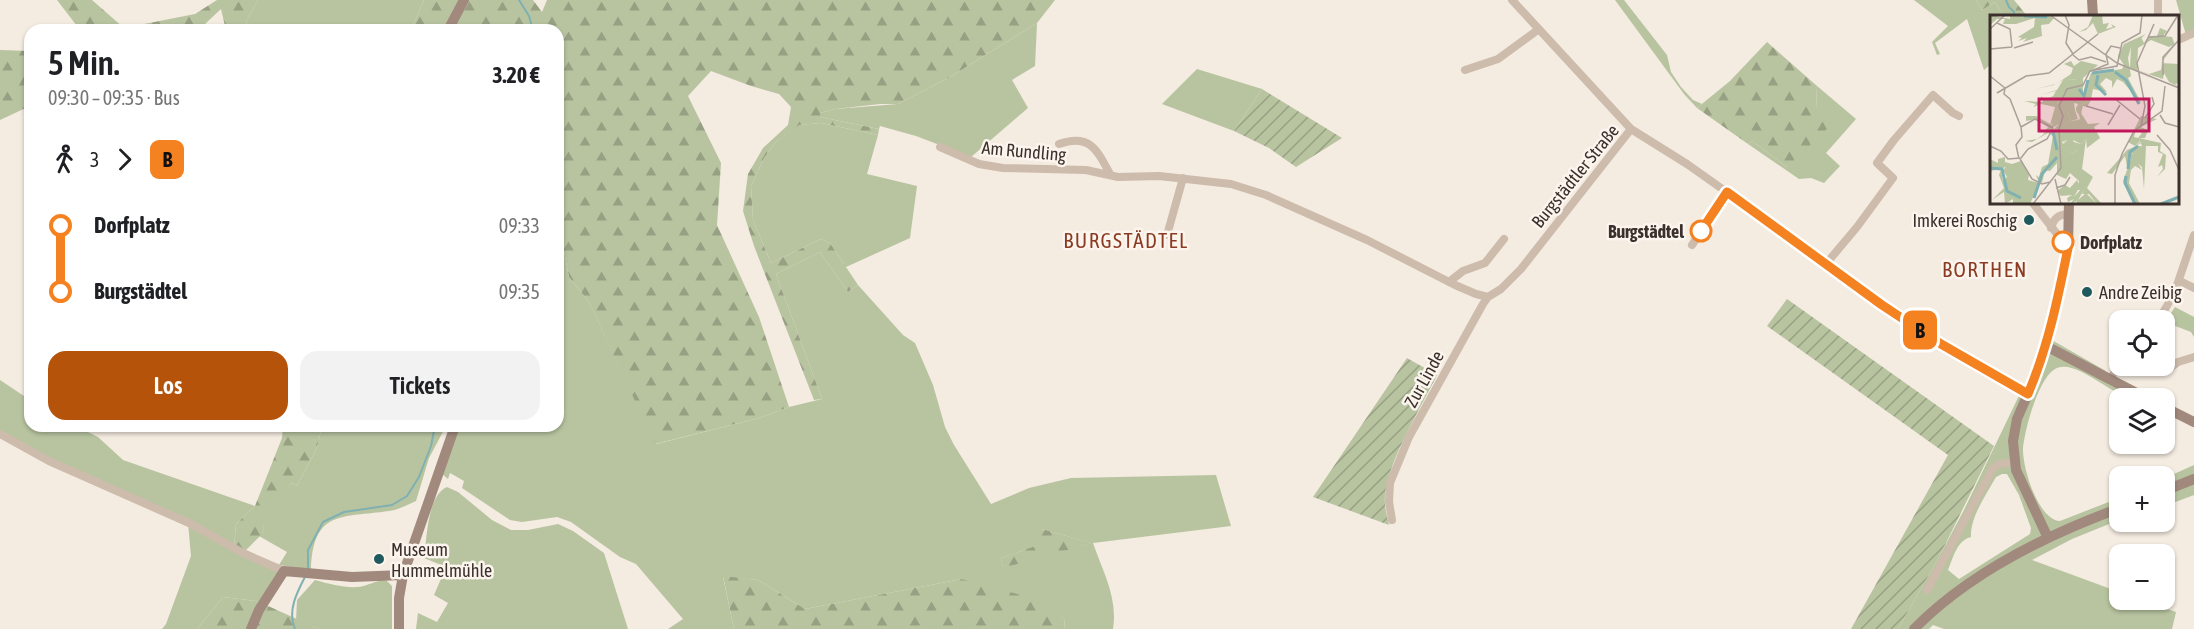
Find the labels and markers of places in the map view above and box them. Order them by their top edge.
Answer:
place label: Imkerei Roschig [1913,210,2017,231]
marker: Imkerei Roschig [2022,213,2036,227]
marker: Burgstädtel [1690,220,1712,242]
place label: Burgstädtel [1608,221,1684,242]
marker: Dorfplatz [2052,231,2074,253]
place label: Dorfplatz [2080,232,2142,253]
place label: Andre Zeibig [2099,282,2182,303]
marker: Andre Zeibig [2080,285,2094,299]
place label: Museum Hummelmühle [391,539,492,581]
marker: Museum Hummelmühle [372,552,386,566]

